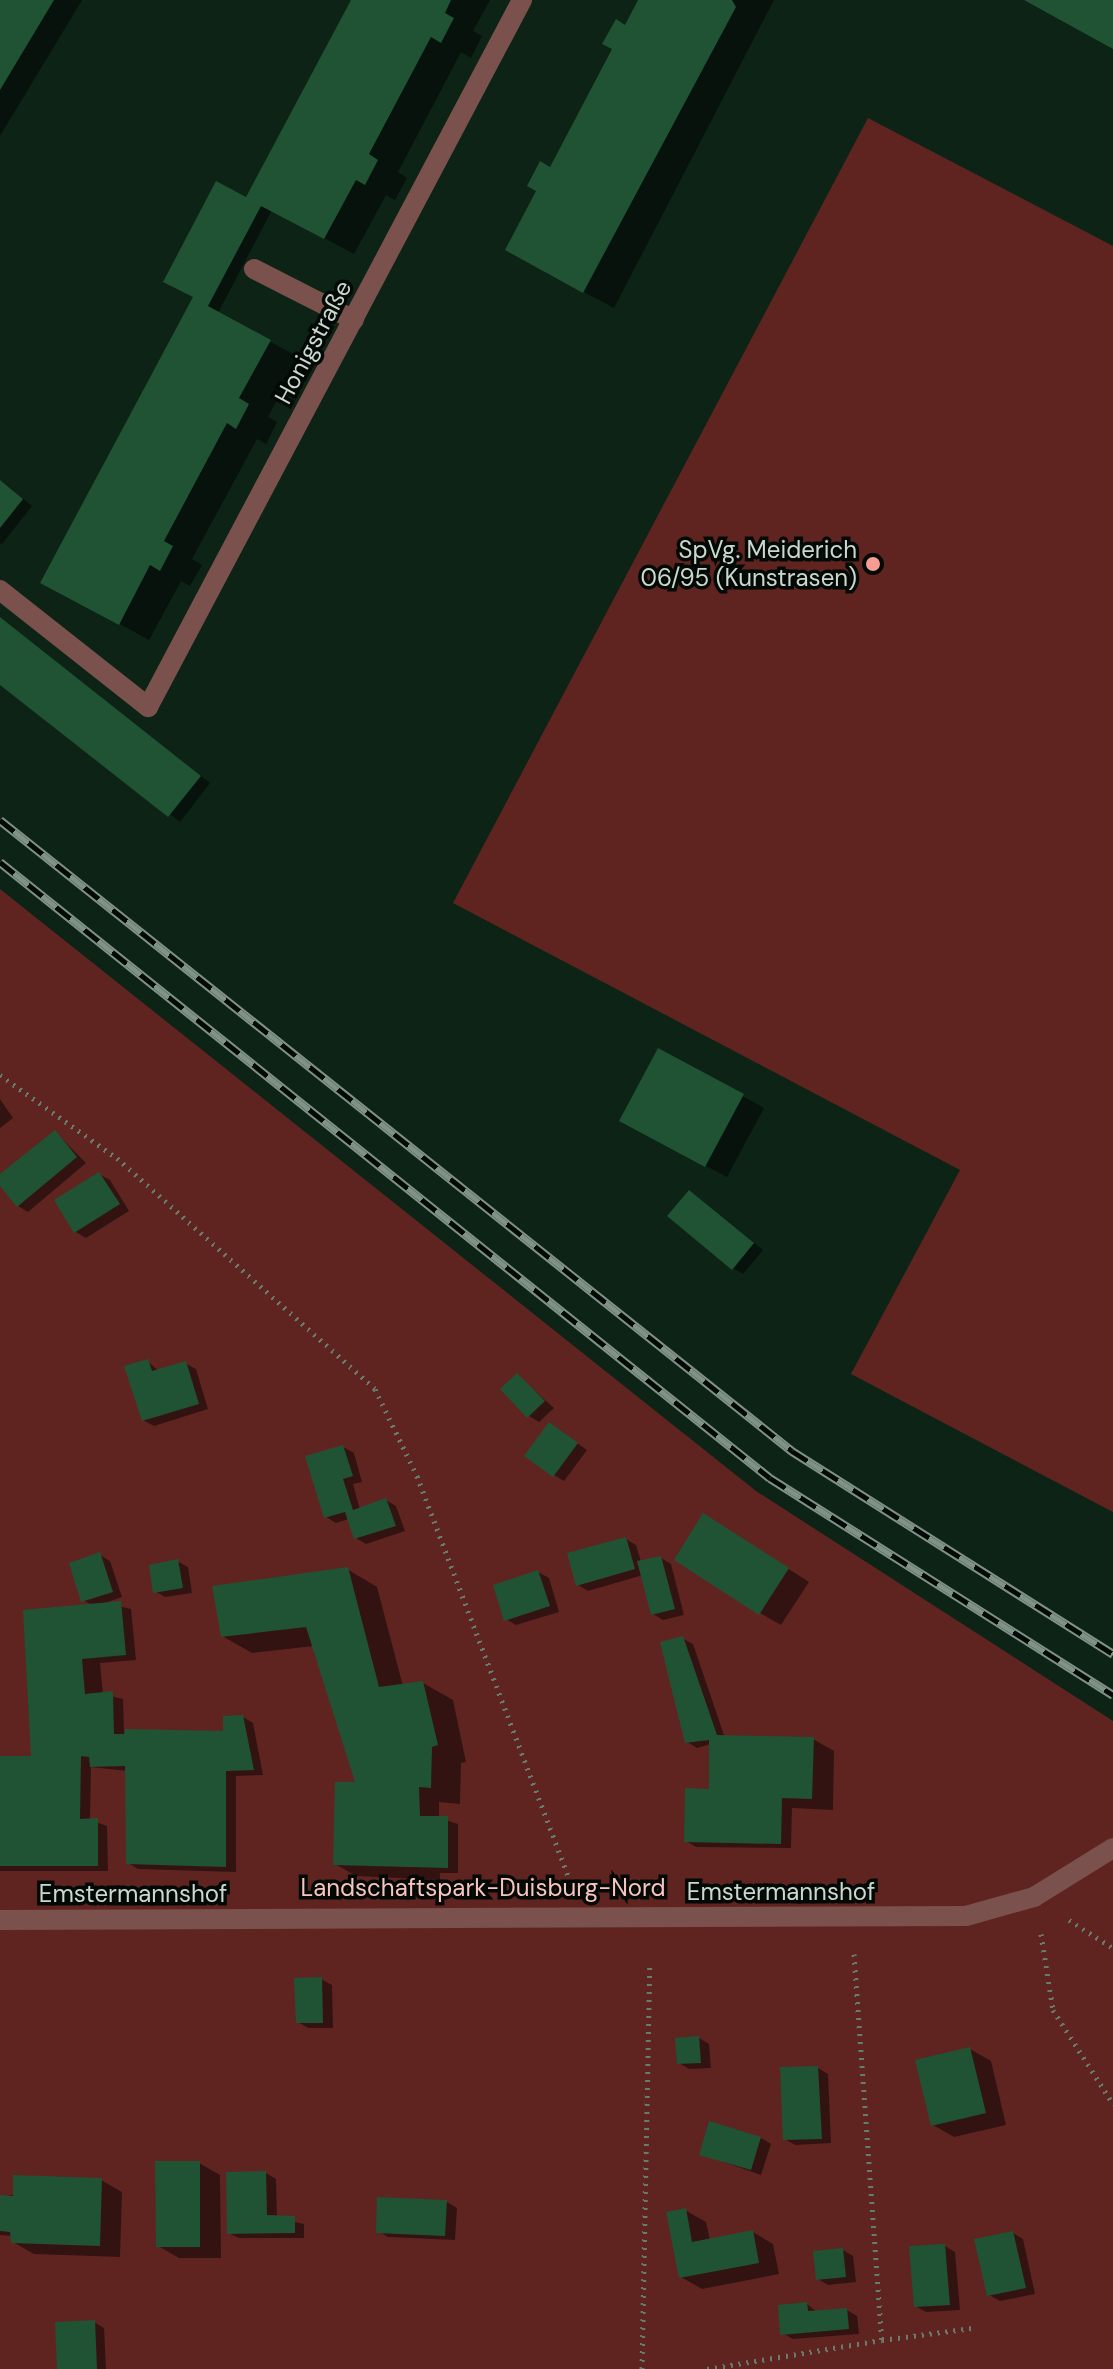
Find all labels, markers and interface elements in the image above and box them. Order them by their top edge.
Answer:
street label: Honigstraße [268,275,358,409]
place label: SpVg. Meiderich 06/95 (Kunstrasen) [641,536,857,592]
marker: SpVg. Meiderich 06/95 (Kunstrasen) [864,555,882,573]
park label: Landschaftspark-Duisburg-Nord [301,1874,665,1902]
street label: Emstermannshof [687,1878,875,1906]
street label: Emstermannshof [39,1880,227,1908]

